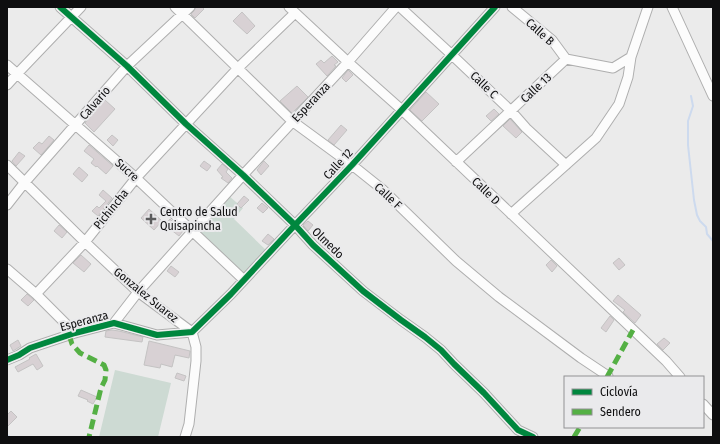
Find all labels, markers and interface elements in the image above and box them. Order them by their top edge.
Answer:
street label: Calle B [523,16,557,49]
street label: Calle C [467,69,501,101]
street label: Calle 13 [518,70,554,106]
street label: Esperanza [289,79,333,125]
street label: Calvario [77,84,113,122]
street label: Calle 12 [320,146,356,182]
street label: Sucre [112,156,142,184]
street label: Calle D [469,174,503,208]
street label: Calle F [372,180,405,213]
street label: Pichincha [91,186,131,232]
place label: Centro de Salud Quisapincha [160,205,238,233]
marker: Centro de Salud Quisapincha [145,213,157,225]
street label: Olmedo [309,225,347,261]
street label: Gonzalez Suarez [111,265,181,325]
street label: Esperanza [58,308,110,334]
legend [564,376,704,428]
text: Ciclovía [600,385,638,399]
text: Sendero [600,405,641,419]

